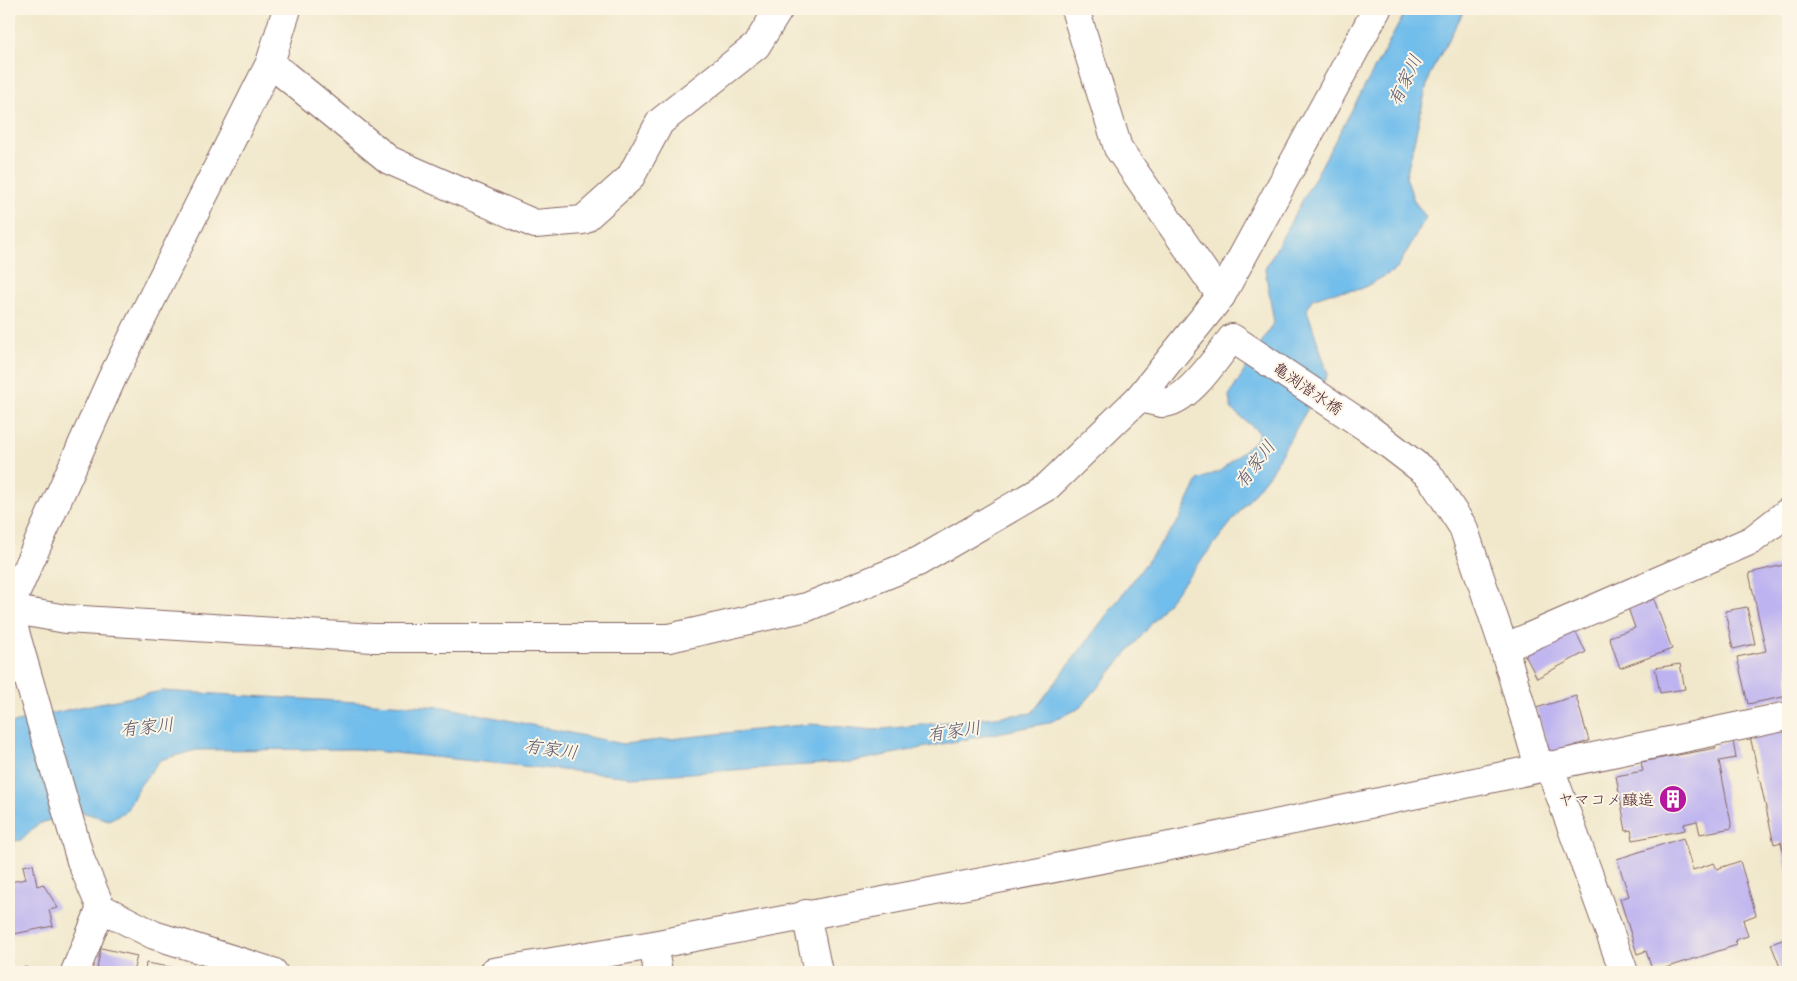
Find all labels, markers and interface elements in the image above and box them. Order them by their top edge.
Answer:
water label: 有家川 [1384,51,1427,109]
street label: 亀渕潜水橋 [1269,359,1346,419]
water label: 有家川 [1231,436,1280,492]
water label: 有家川 [119,714,175,741]
water label: 有家川 [926,717,982,746]
water label: 有家川 [523,735,579,764]
building icon: ヤマコメ醸造 [1658,784,1688,814]
place label: ヤマコメ醸造 [1558,791,1654,810]

